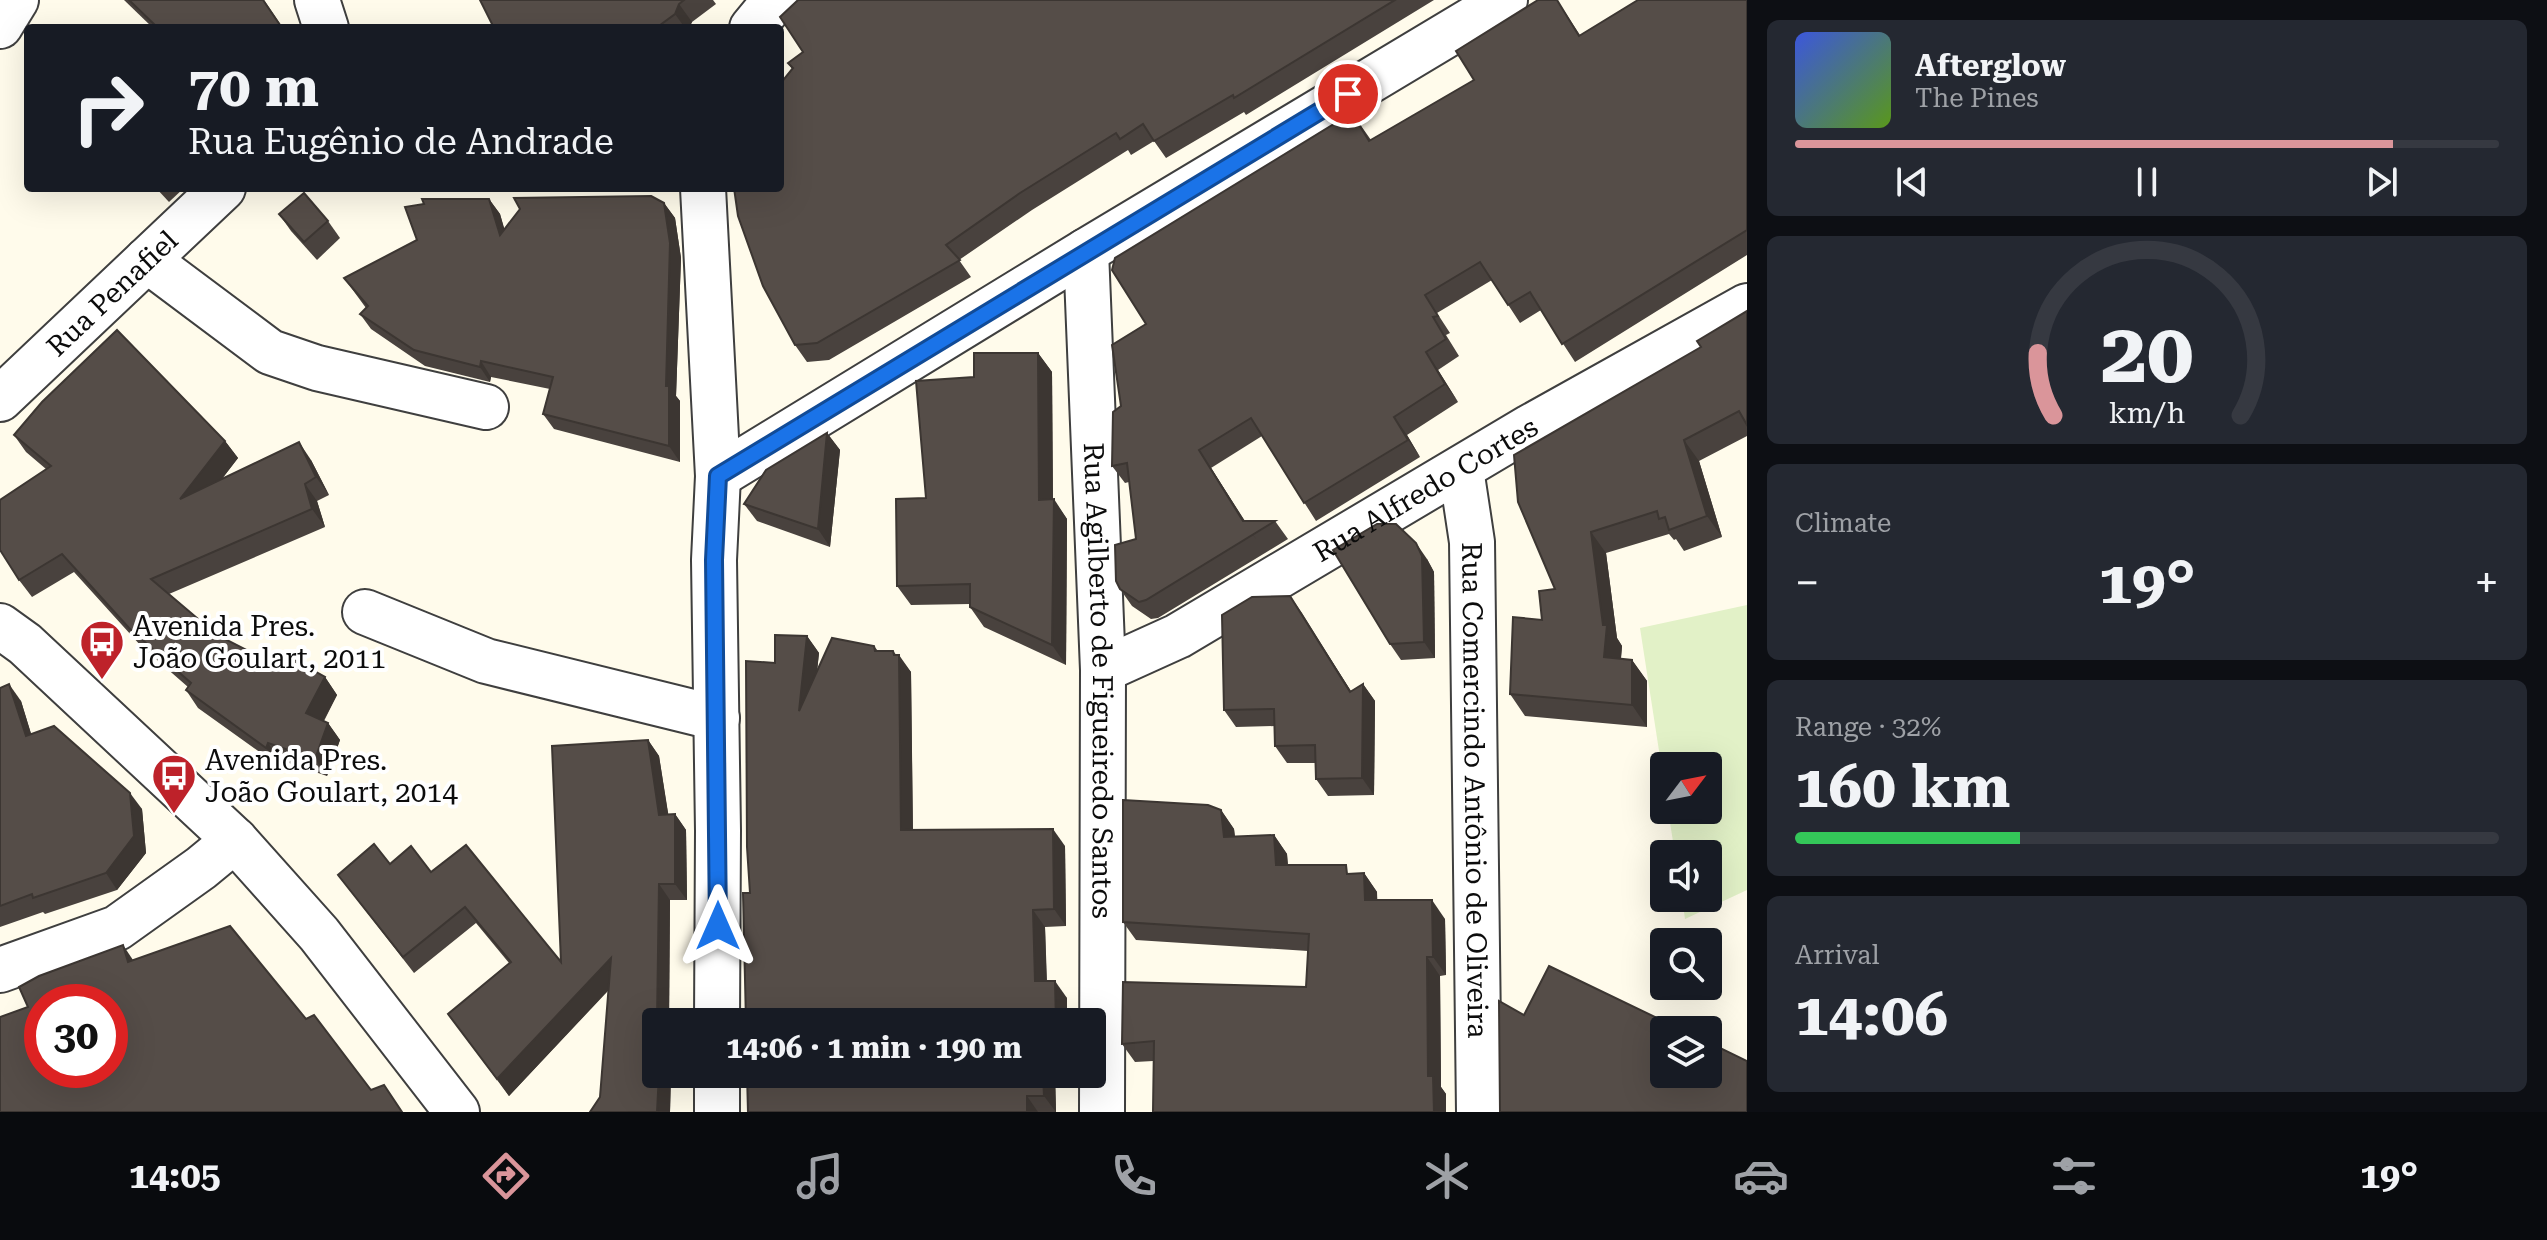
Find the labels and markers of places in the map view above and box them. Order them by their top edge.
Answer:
pin [1314,60,1382,128]
place label: Avenida Pres. João Goulart, 2011 [133,610,386,675]
bus stop icon: Avenida Pres. João Goulart, 2011 [78,618,126,681]
place label: Avenida Pres. João Goulart, 2014 [205,744,458,809]
bus stop icon: Avenida Pres. João Goulart, 2014 [150,752,198,815]

